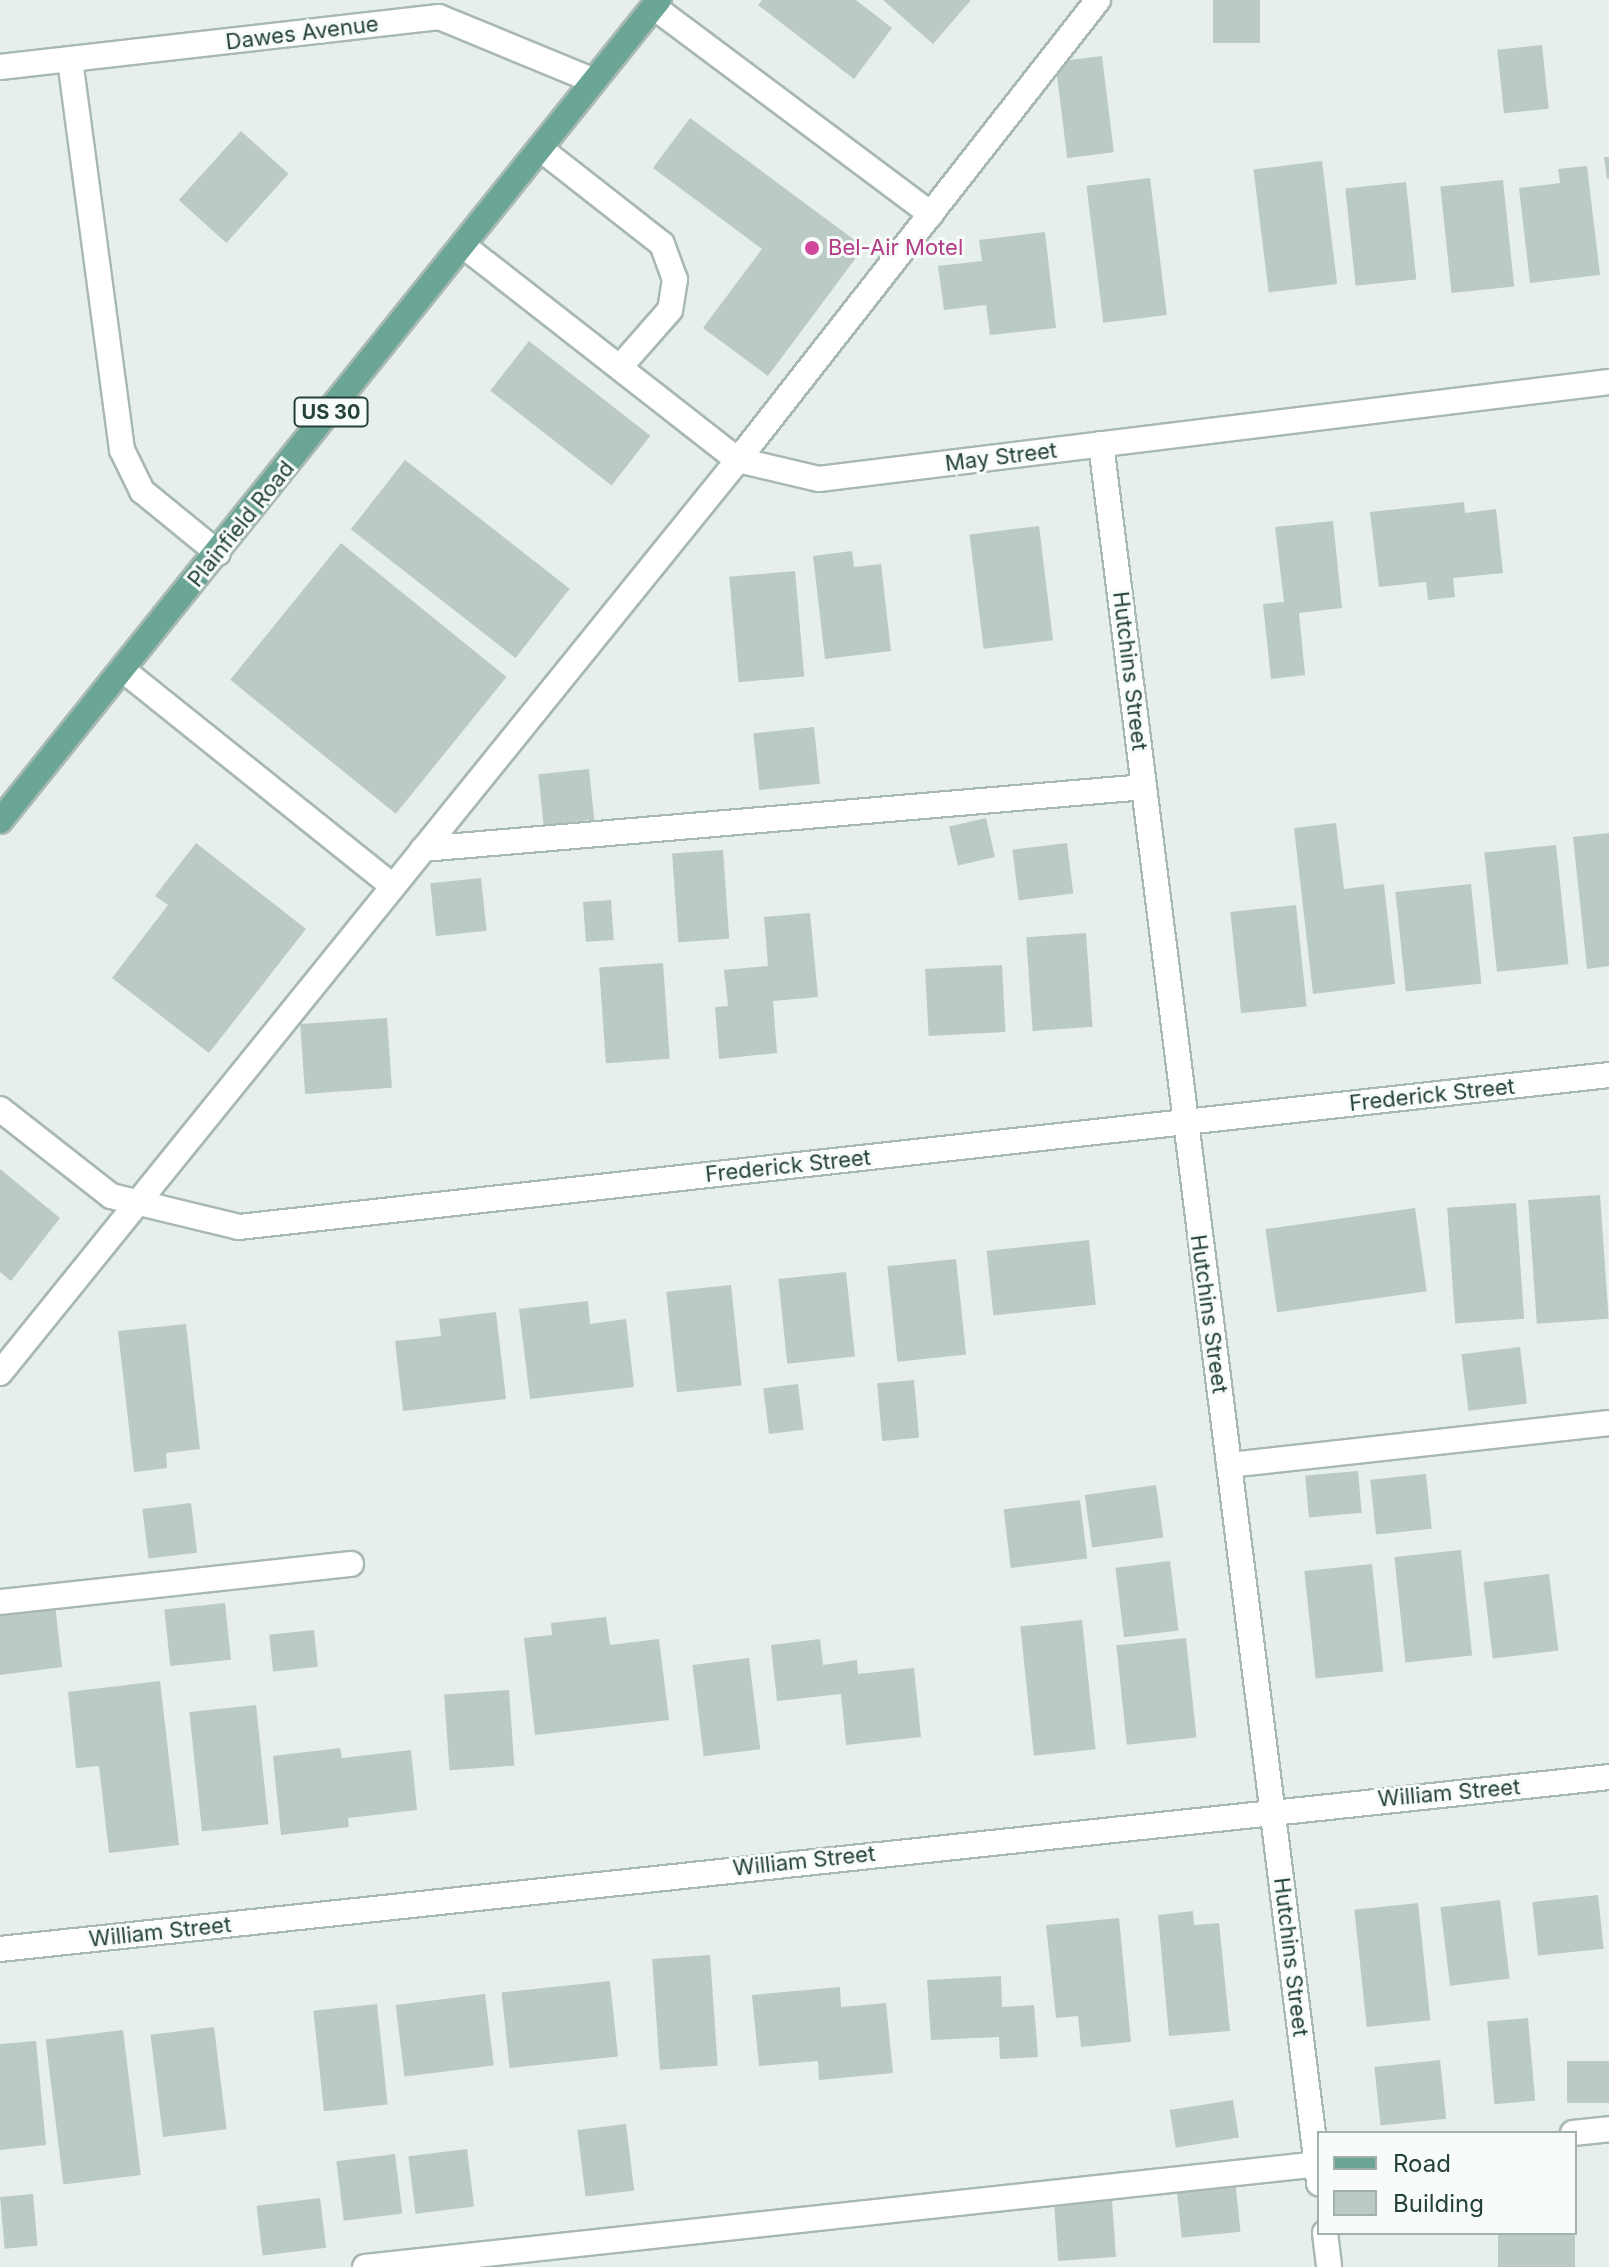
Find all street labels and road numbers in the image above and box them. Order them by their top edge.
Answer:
street label: Dawes Avenue [224,11,380,55]
road number: US 30 [293,396,369,428]
street label: May Street [944,437,1058,477]
street label: Plainfield Road [182,456,300,592]
street label: Hutchins Street [1107,590,1153,752]
street label: Frederick Street [1348,1073,1516,1117]
street label: Frederick Street [704,1144,872,1188]
street label: Hutchins Street [1185,1233,1233,1395]
street label: William Street [1377,1774,1521,1812]
street label: William Street [732,1840,876,1882]
street label: Hutchins Street [1268,1876,1314,2038]
street label: William Street [88,1911,232,1953]

